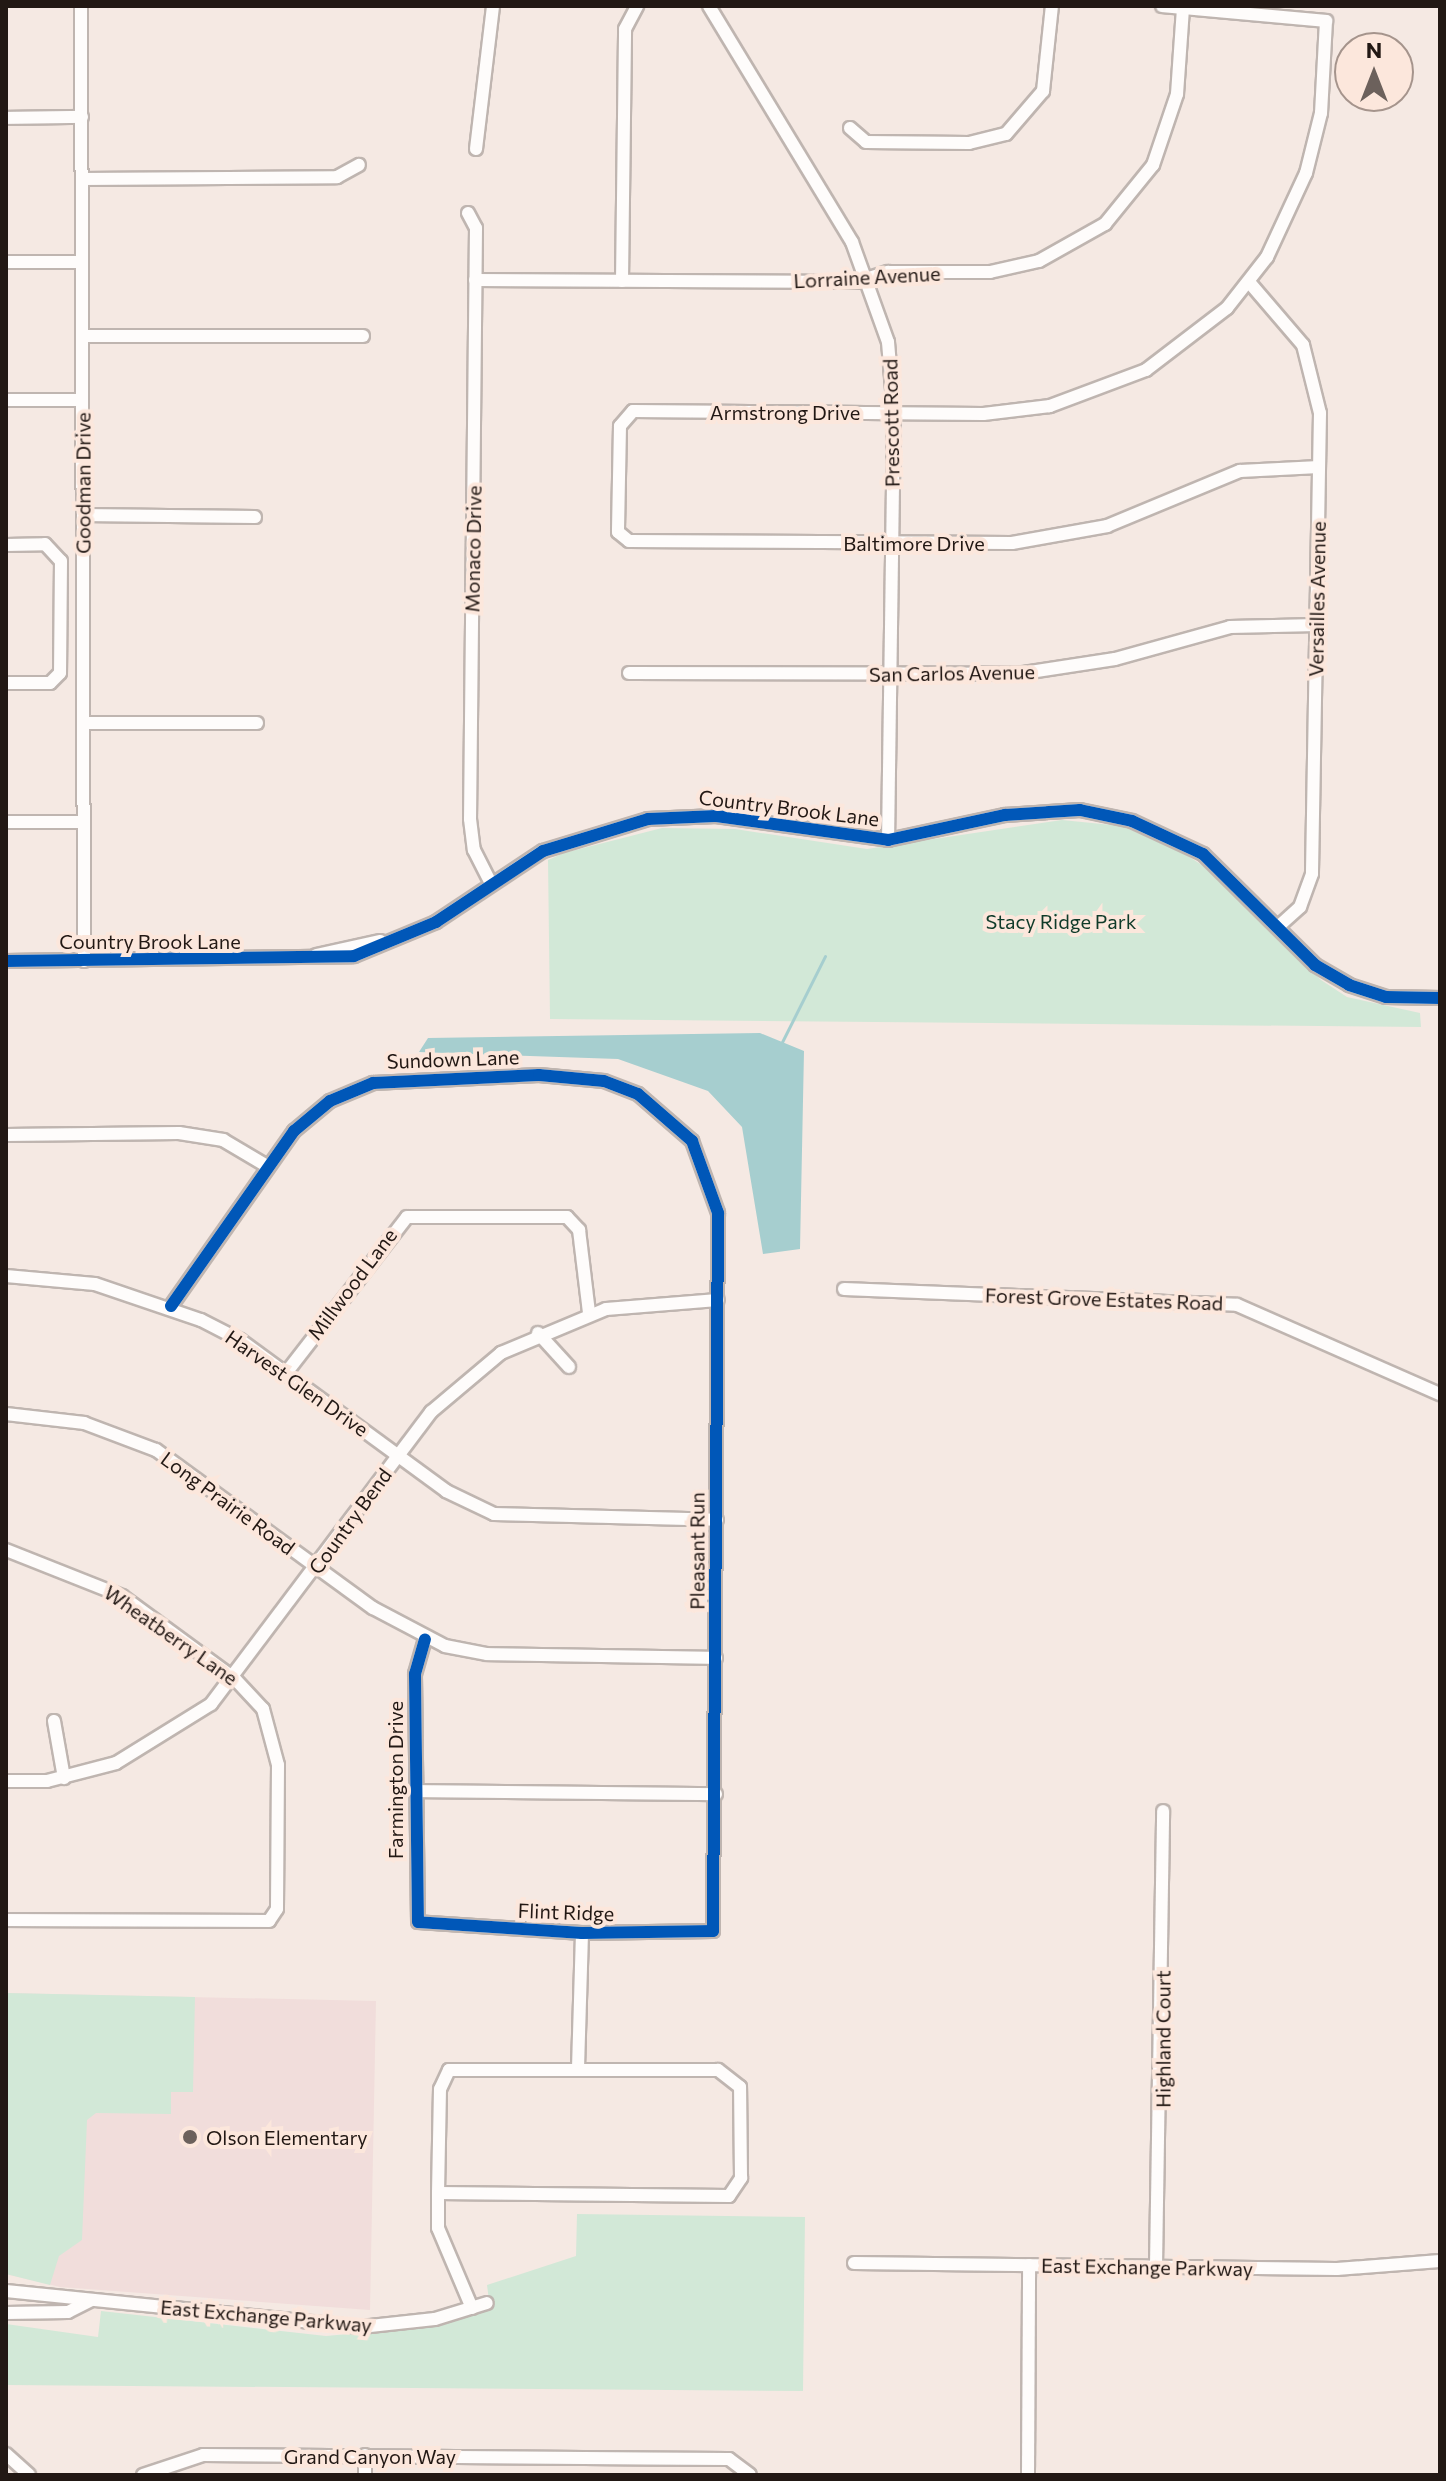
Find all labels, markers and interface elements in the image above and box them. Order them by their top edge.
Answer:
north arrow [1334,32,1414,112]
text: N [1366,36,1382,63]
street label: Lorraine Avenue [793,261,941,293]
street label: Prescott Road [878,359,904,487]
street label: Armstrong Drive [710,400,860,424]
street label: Goodman Drive [71,412,95,554]
street label: Monaco Drive [460,485,486,613]
street label: Versailles Avenue [1304,521,1330,677]
street label: Baltimore Drive [843,531,985,555]
street label: San Carlos Avenue [869,660,1035,686]
street label: Country Brook Lane [697,785,881,831]
park label: Stacy Ridge Park [985,909,1137,933]
street label: Country Brook Lane [59,929,241,953]
street label: Sundown Lane [386,1045,520,1073]
street label: Millwood Lane [302,1224,402,1344]
street label: Forest Grove Estates Road [985,1283,1223,1315]
street label: Harvest Glen Drive [221,1325,373,1441]
street label: Long Prairie Road [156,1446,300,1560]
street label: Country Bend [304,1463,396,1579]
street label: Pleasant Run [685,1492,709,1610]
street label: Wheatberry Lane [100,1580,242,1690]
street label: Farmington Drive [383,1701,407,1859]
street label: Flint Ridge [517,1898,615,1926]
street label: Highland Court [1151,1970,1175,2108]
place label: Olson Elementary [206,2125,368,2149]
marker: Olson Elementary [181,2128,199,2146]
street label: East Exchange Parkway [1041,2253,1253,2281]
street label: East Exchange Parkway [159,2295,373,2337]
street label: Grand Canyon Way [284,2444,456,2468]

